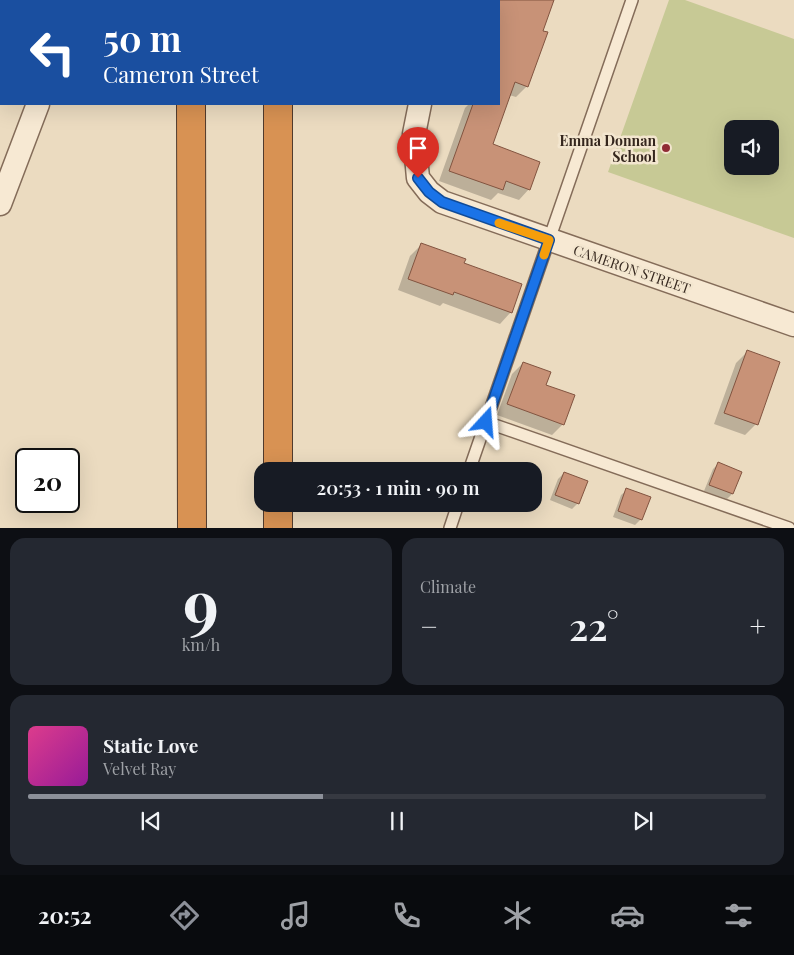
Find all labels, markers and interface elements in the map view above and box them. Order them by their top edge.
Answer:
text: 50 m [103,14,181,61]
icon: left [20,20,85,85]
text: Cameron Street [103,59,259,89]
map controls [724,120,779,175]
button: sound [724,120,779,175]
pin [397,127,439,178]
place label: Emma Donnan School [560,131,657,166]
icon: arrive [404,134,432,162]
marker: Emma Donnan School [660,142,672,154]
street label: CAMERON STREET [571,240,693,298]
position arrow [459,395,511,447]
speed limit sign: 20 [15,448,80,513]
text: 20:53 · 1 min · 90 m [316,474,480,500]
text: 9 [183,558,219,644]
text: Climate [420,576,476,597]
text: 22° [569,600,619,651]
text: − [420,607,438,644]
text: + [750,607,766,644]
text: km/h [182,634,220,655]
text: Static Love [103,732,198,758]
text: Velvet Ray [103,758,176,779]
icon: previous [137,807,165,835]
icon: pause [383,807,411,835]
icon: next [629,807,657,835]
icon: directions [167,898,202,933]
icon: music [278,898,313,933]
icon: phone [389,898,424,933]
icon: climate [500,898,535,933]
icon: car [610,898,645,933]
icon: filters [721,898,756,933]
text: 20:52 [38,900,92,930]

